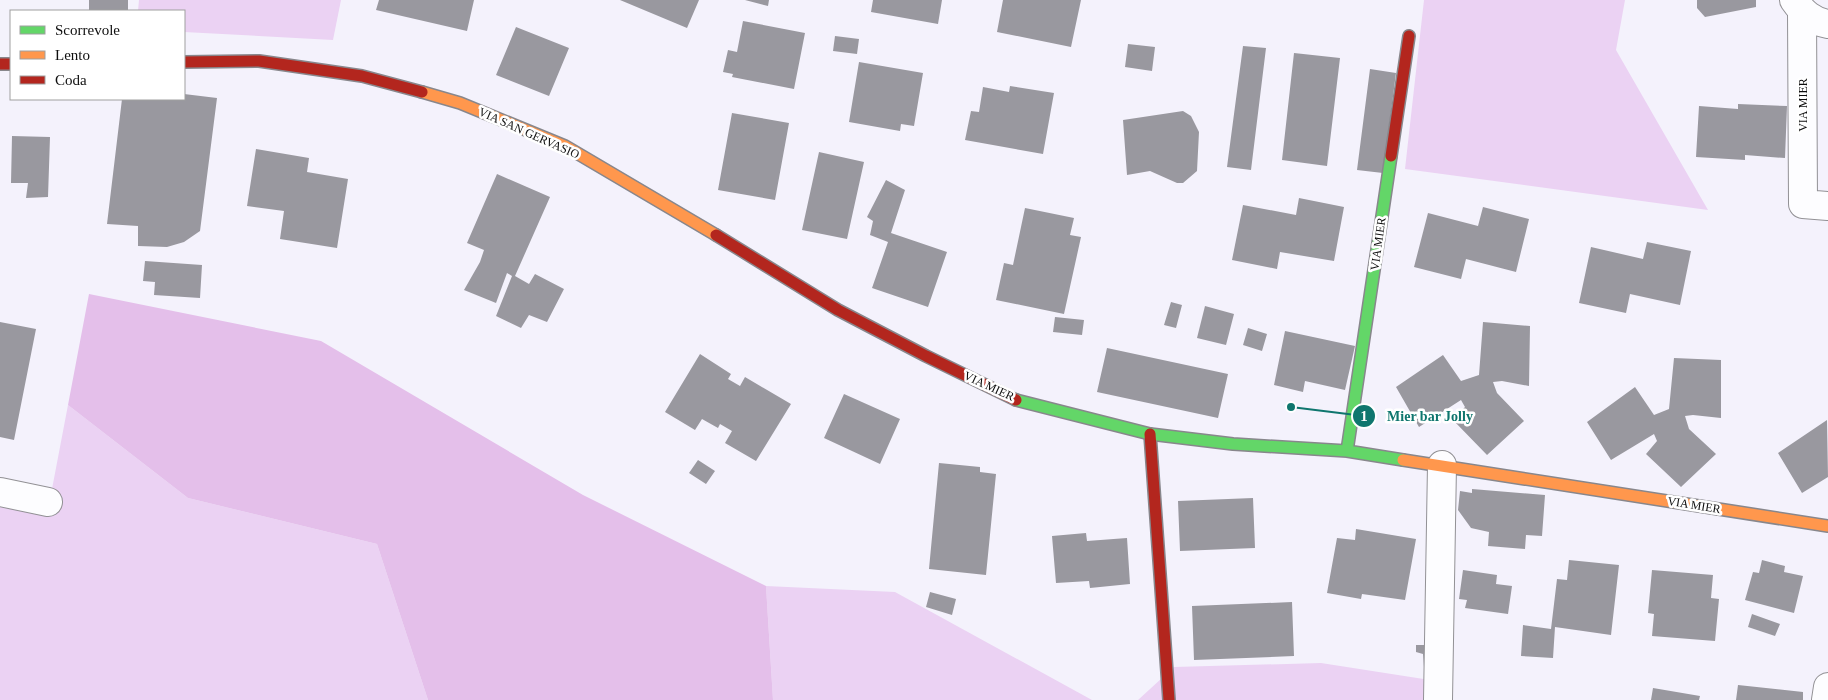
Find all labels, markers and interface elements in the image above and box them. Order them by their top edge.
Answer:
legend [10,10,185,100]
text: Scorrevole [55,22,120,38]
text: Lento [55,47,90,63]
text: Coda [55,72,87,88]
street label: VIA MIER [1796,78,1810,132]
street label: VIA SAN GERVASIO [476,104,582,162]
street label: VIA MIER [1367,216,1389,272]
street label: VIA MIER [962,368,1016,404]
callout: Mier bar Jolly [1351,401,1483,430]
text: 1 [1360,408,1368,424]
text: Mier bar Jolly [1387,409,1473,424]
street label: VIA MIER [1666,494,1722,516]

